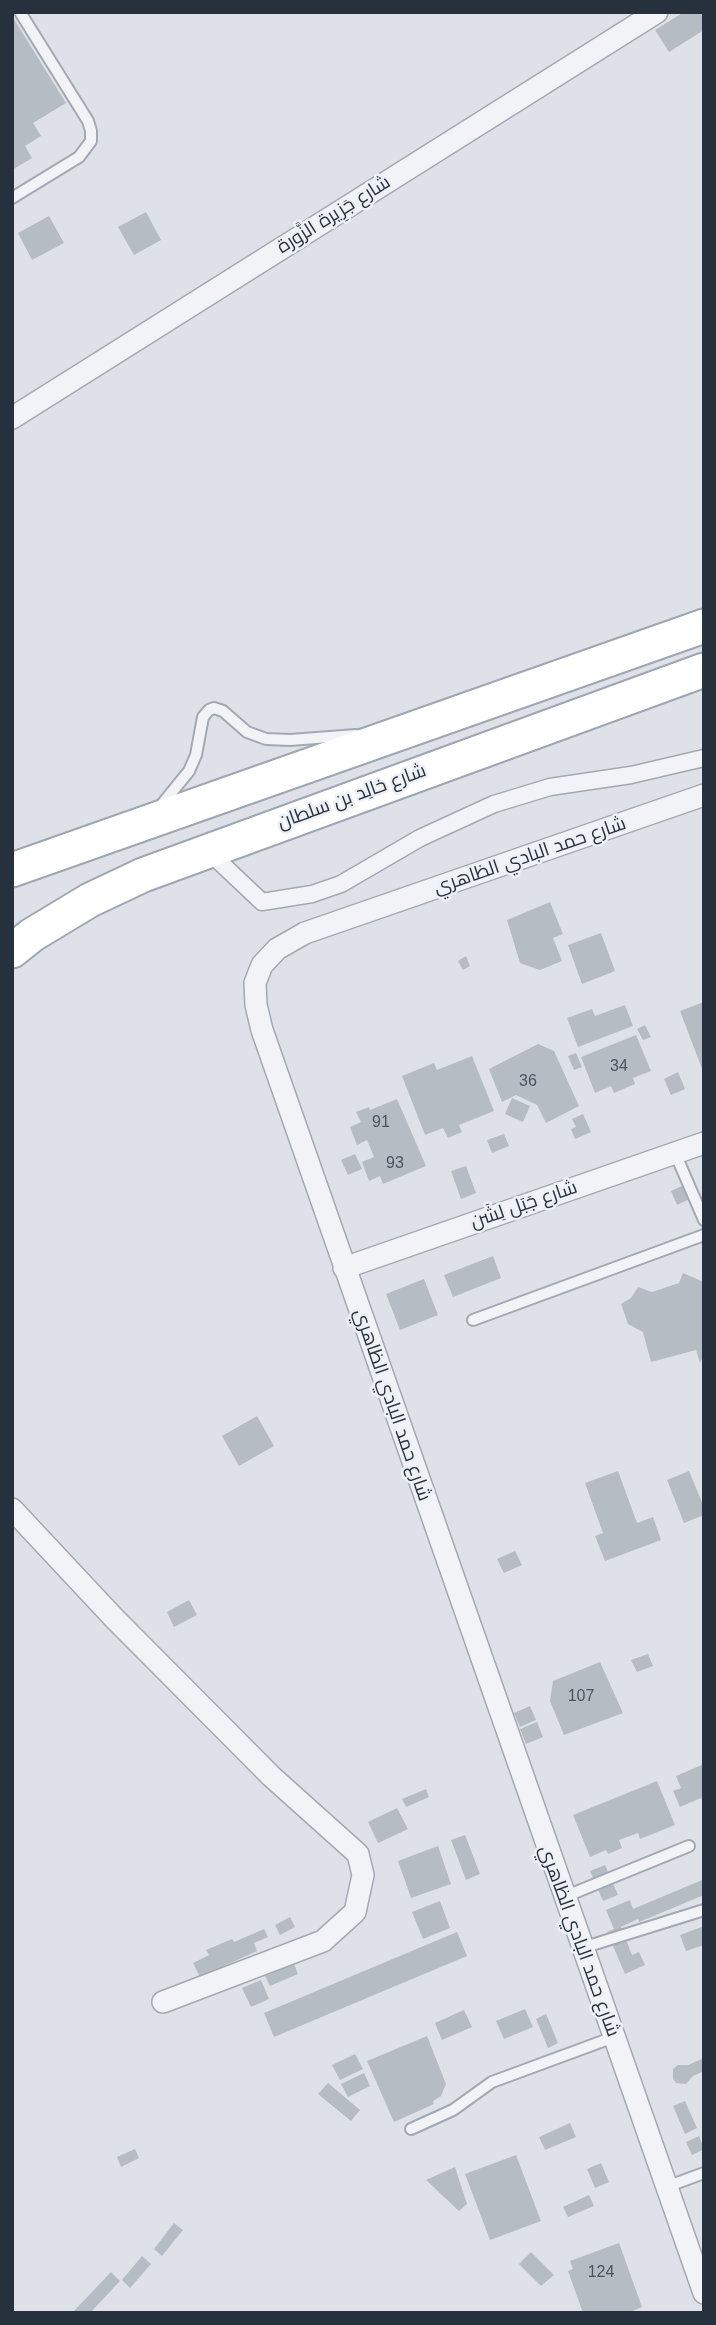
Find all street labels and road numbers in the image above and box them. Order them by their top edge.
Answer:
street label: شارع جَزِيرة الزَّورة [273,171,395,259]
street label: شارع خالِد بن سلطان [275,760,429,834]
street label: شارع حمد البادي الظاهري [431,812,629,900]
street label: شارع جَبَل لِشَن [468,1176,580,1234]
street label: شارع حمد البادي الظاهري [348,1306,436,1504]
street label: شارع حمد البادي الظاهري [534,1842,624,2040]

